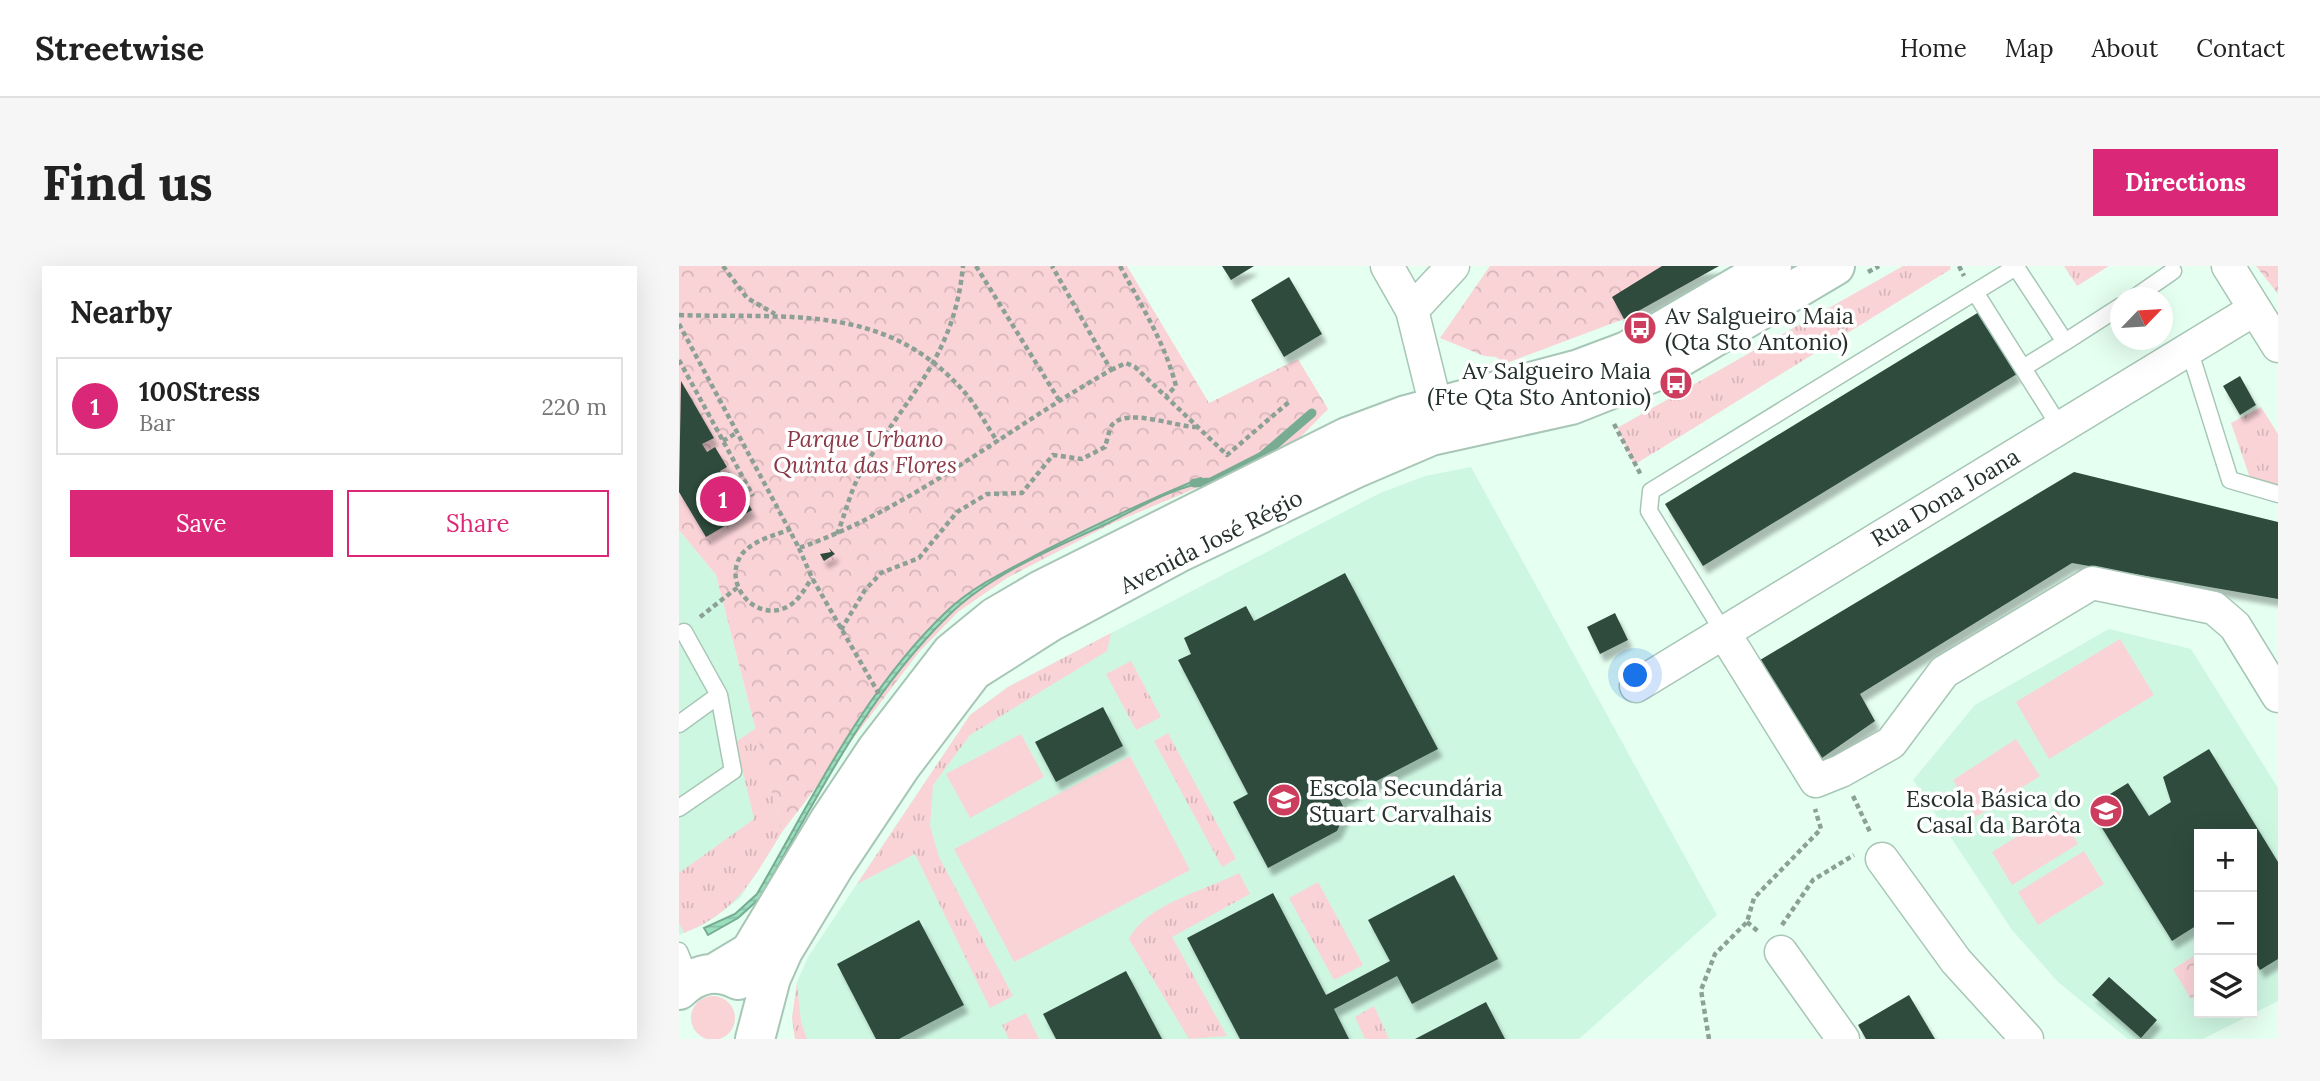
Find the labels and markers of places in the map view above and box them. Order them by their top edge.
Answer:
place label: Av Salgueiro Maia (Qta Sto Antonio) [1664,301,1854,357]
bus stop icon: Av Salgueiro Maia (Qta Sto Antonio) [1621,309,1659,347]
place label: Av Salgueiro Maia (Fte Qta Sto Antonio) [1427,356,1651,412]
bus stop icon: Av Salgueiro Maia (Fte Qta Sto Antonio) [1657,364,1695,402]
pin: 1 [700,473,746,525]
place label: Escola Secundária Stuart Carvalhais [1309,773,1503,828]
school or university icon: Escola Secundária Stuart Carvalhais [1265,781,1303,819]
place label: Escola Básica do Casal da Barôta [1906,784,2081,839]
school or university icon: Escola Básica do Casal da Barôta [2087,792,2125,830]

